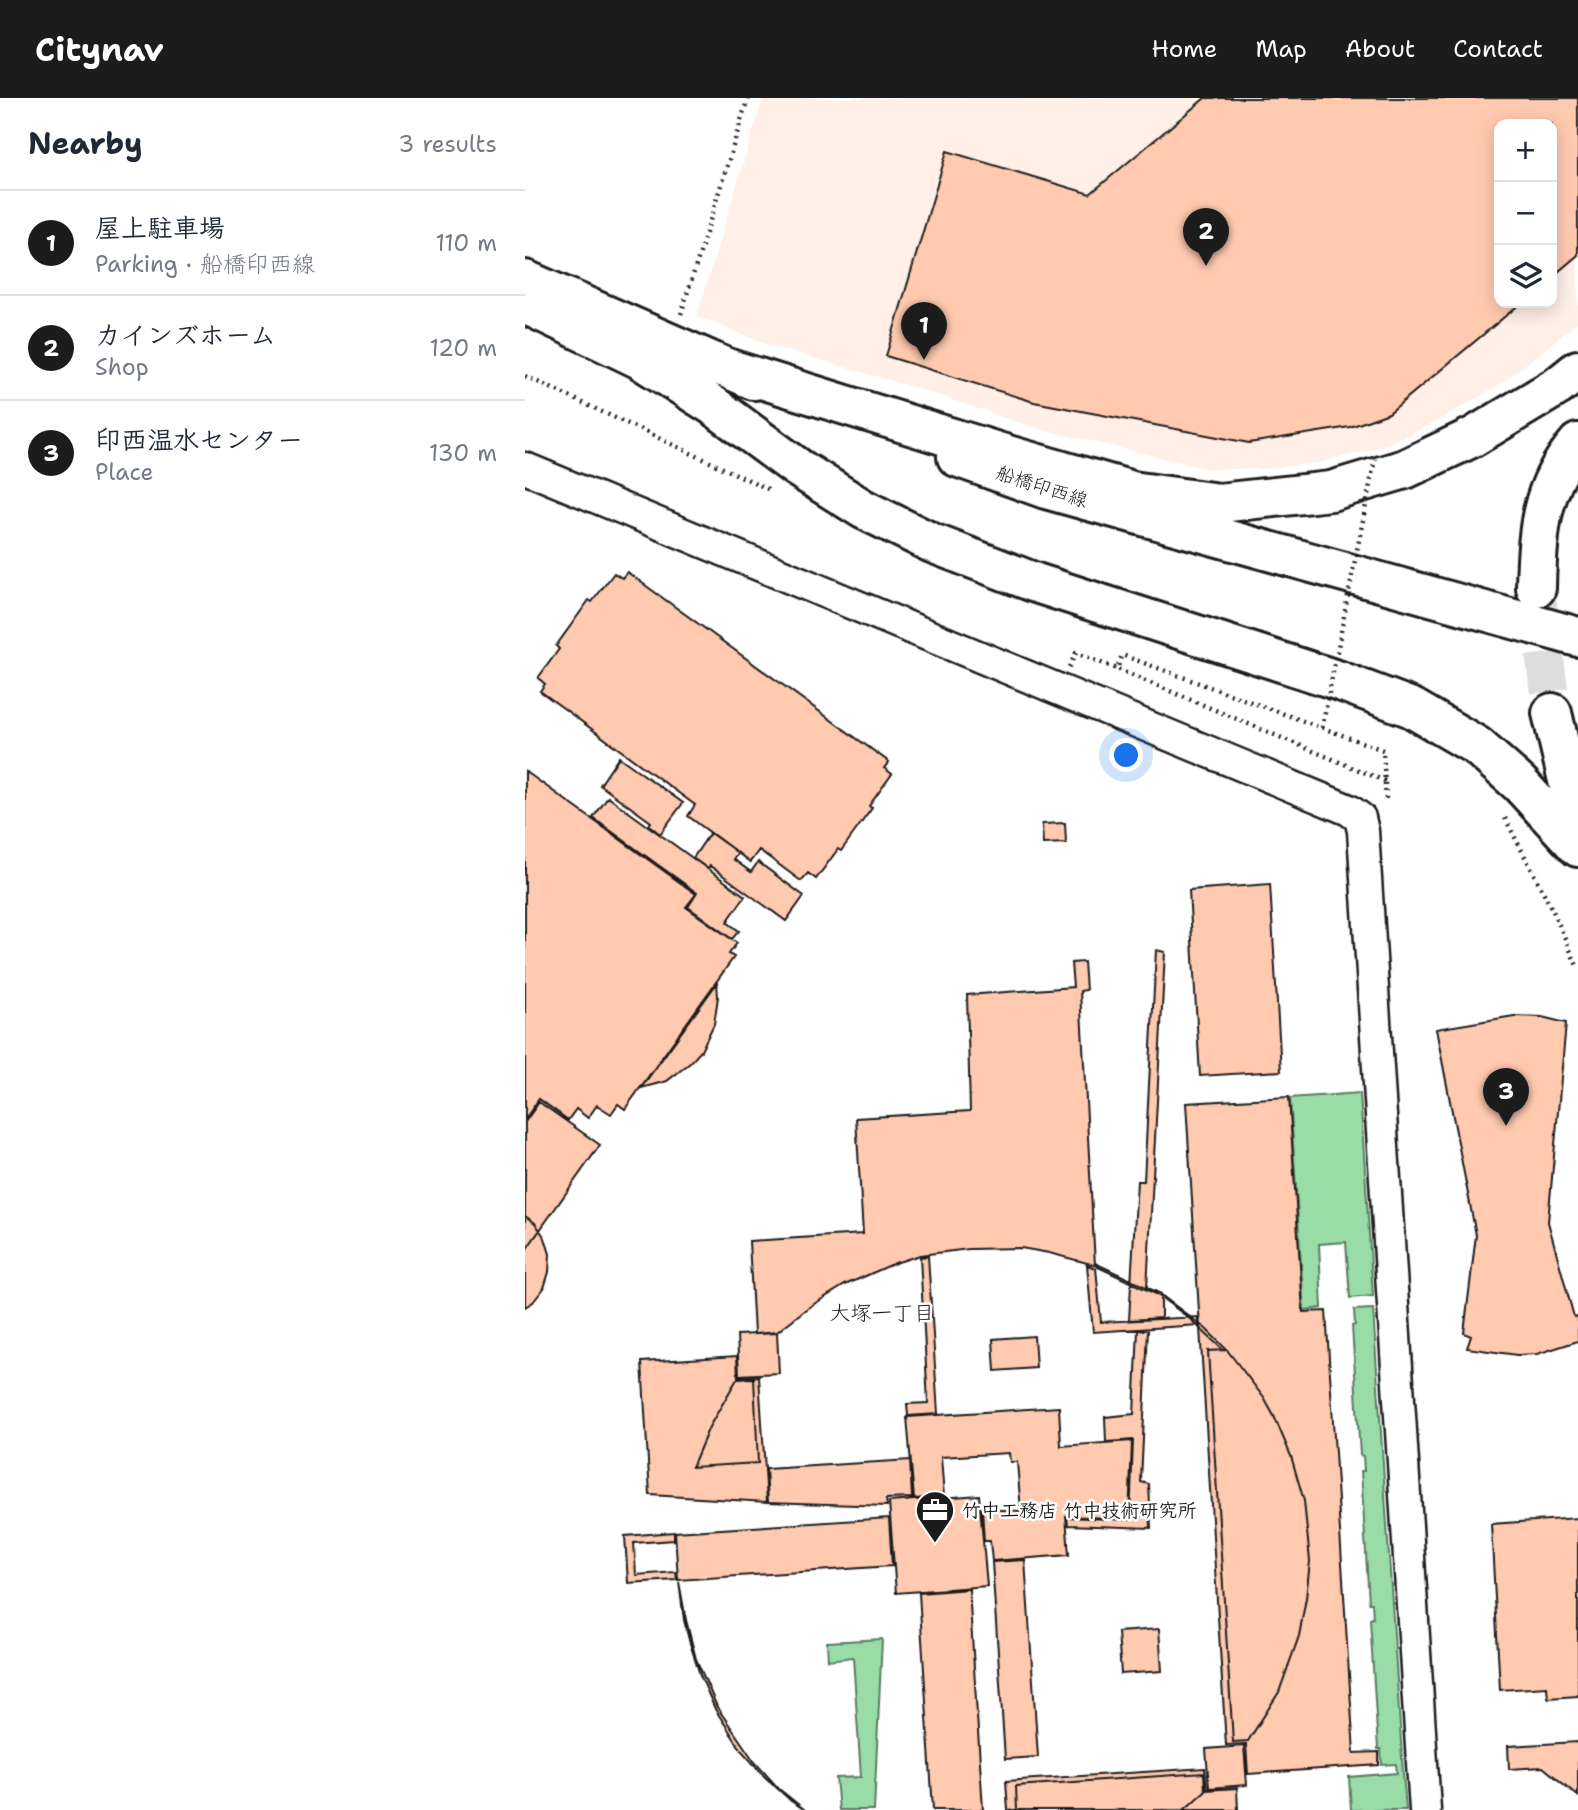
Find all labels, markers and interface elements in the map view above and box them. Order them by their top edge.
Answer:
text: Citynav [35,27,164,72]
text: Home [1151,33,1217,65]
text: Map [1255,33,1307,65]
text: About [1345,33,1415,65]
text: Contact [1453,33,1543,65]
map controls [1494,119,1557,308]
button: + [1494,119,1557,182]
text: Nearby [28,123,143,164]
text: 3 results [398,129,497,159]
button: − [1494,182,1557,245]
pin: 2 [1183,208,1229,266]
text: 屋上駐車場 [95,210,225,245]
text: 1 [46,228,56,258]
text: 110 m [435,228,497,258]
button: layers [1494,245,1557,308]
text: Parking · 船橋印西線 [95,249,315,279]
pin: 1 [901,302,947,360]
text: カインズホーム [95,317,276,352]
text: 2 [43,333,59,363]
text: 120 m [429,333,497,363]
text: Shop [95,352,149,382]
text: 印西温水センター [95,422,303,457]
text: 3 [43,438,59,468]
text: 130 m [429,438,497,468]
text: Place [95,457,154,487]
street label: 船橋印西線 [993,460,1091,513]
your location [1109,738,1143,772]
pin: 3 [1483,1068,1529,1126]
district label: 大塚一丁目 [830,1299,935,1327]
office icon: 竹中工務店 竹中技術研究所 [914,1489,956,1544]
place label: 竹中工務店 竹中技術研究所 [962,1498,1197,1523]

